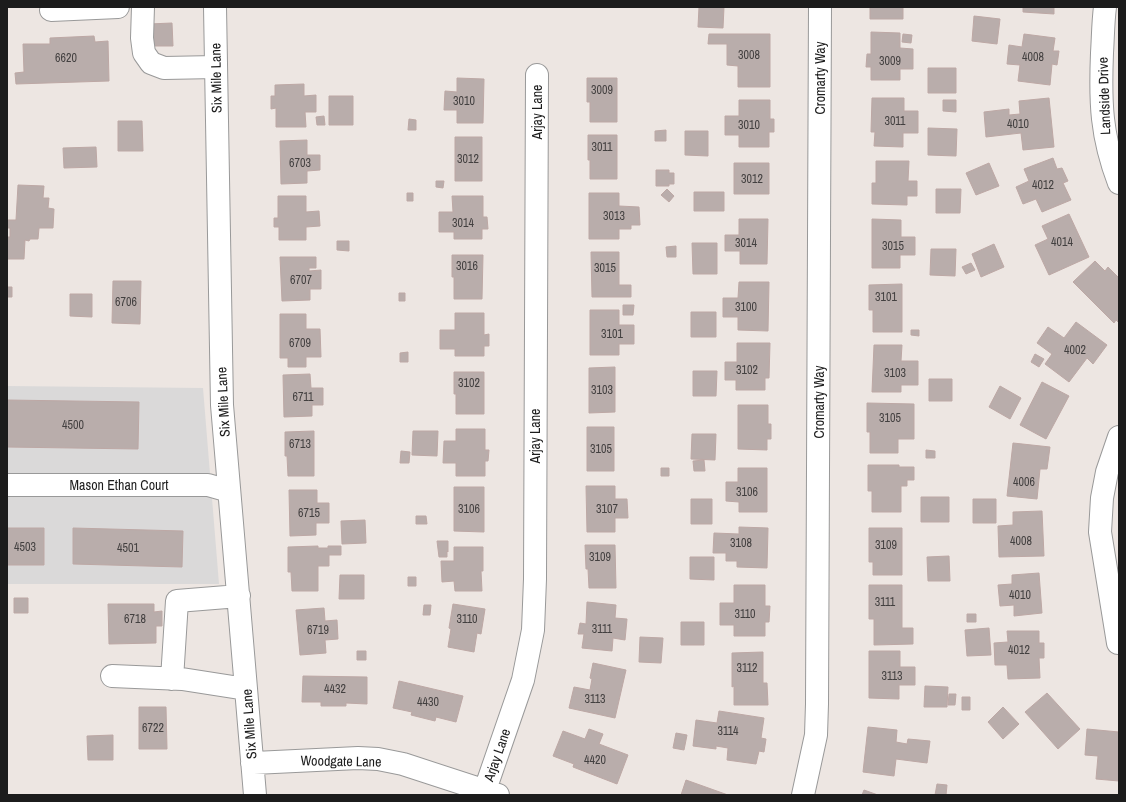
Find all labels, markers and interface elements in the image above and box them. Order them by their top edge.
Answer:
street label: Cromarty Way [811,41,829,114]
street label: Six Mile Lane [206,43,226,113]
house number: 3008 [738,47,760,63]
house number: 4008 [1022,49,1044,65]
house number: 6620 [55,50,77,66]
house number: 3009 [879,53,901,69]
street label: Landside Drive [1094,57,1114,135]
house number: 3009 [591,82,613,98]
street label: Arjay Lane [528,85,546,140]
house number: 3010 [453,93,475,109]
house number: 3011 [884,113,906,129]
house number: 4010 [1007,116,1029,132]
house number: 3010 [738,117,760,133]
house number: 3011 [591,139,613,155]
house number: 3012 [457,151,479,167]
house number: 6703 [289,155,311,171]
house number: 3012 [741,171,763,187]
house number: 4012 [1032,177,1054,193]
house number: 3013 [603,208,625,224]
house number: 3014 [452,215,474,231]
house number: 4014 [1051,234,1073,250]
house number: 3014 [735,235,757,251]
house number: 3015 [882,238,904,254]
house number: 3016 [456,258,478,274]
house number: 3015 [594,260,616,276]
house number: 6707 [290,272,312,288]
house number: 3101 [875,289,897,305]
house number: 6706 [115,294,137,310]
house number: 3100 [735,299,757,315]
house number: 3101 [601,326,623,342]
house number: 6709 [289,335,311,351]
house number: 4002 [1064,342,1086,358]
house number: 3102 [736,362,758,378]
street label: Cromarty Way [810,365,828,438]
house number: 3103 [884,365,906,381]
street label: Six Mile Lane [212,366,234,438]
house number: 3102 [458,375,480,391]
house number: 3103 [591,382,613,398]
house number: 6711 [292,389,314,405]
street label: Arjay Lane [526,409,544,464]
house number: 3105 [879,410,901,426]
house number: 4500 [62,417,84,433]
house number: 6713 [289,436,311,452]
house number: 3105 [590,441,612,457]
house number: 4006 [1013,474,1035,490]
street label: Mason Ethan Court [70,476,168,494]
house number: 3106 [736,484,758,500]
house number: 3106 [458,501,480,517]
house number: 3107 [596,501,618,517]
house number: 6715 [298,505,320,521]
house number: 4008 [1010,533,1032,549]
house number: 3108 [730,535,752,551]
house number: 3109 [875,537,897,553]
house number: 4503 [14,539,36,555]
house number: 4501 [117,540,139,556]
house number: 3109 [589,549,611,565]
house number: 4010 [1009,587,1031,603]
house number: 3111 [875,594,896,610]
house number: 3110 [734,606,756,622]
house number: 6718 [124,611,146,627]
house number: 3110 [456,611,478,627]
house number: 3111 [592,621,613,637]
house number: 6719 [307,622,329,638]
house number: 4012 [1008,642,1030,658]
house number: 3112 [736,660,758,676]
house number: 3113 [881,668,903,684]
house number: 4432 [324,681,346,697]
street label: Six Mile Lane [238,688,260,760]
house number: 3113 [584,691,606,707]
house number: 4430 [417,694,439,710]
house number: 6722 [142,720,164,736]
house number: 3114 [717,723,739,739]
street label: Arjay Lane [479,726,514,785]
street label: Woodgate Lane [300,751,382,771]
house number: 4420 [584,752,606,768]

